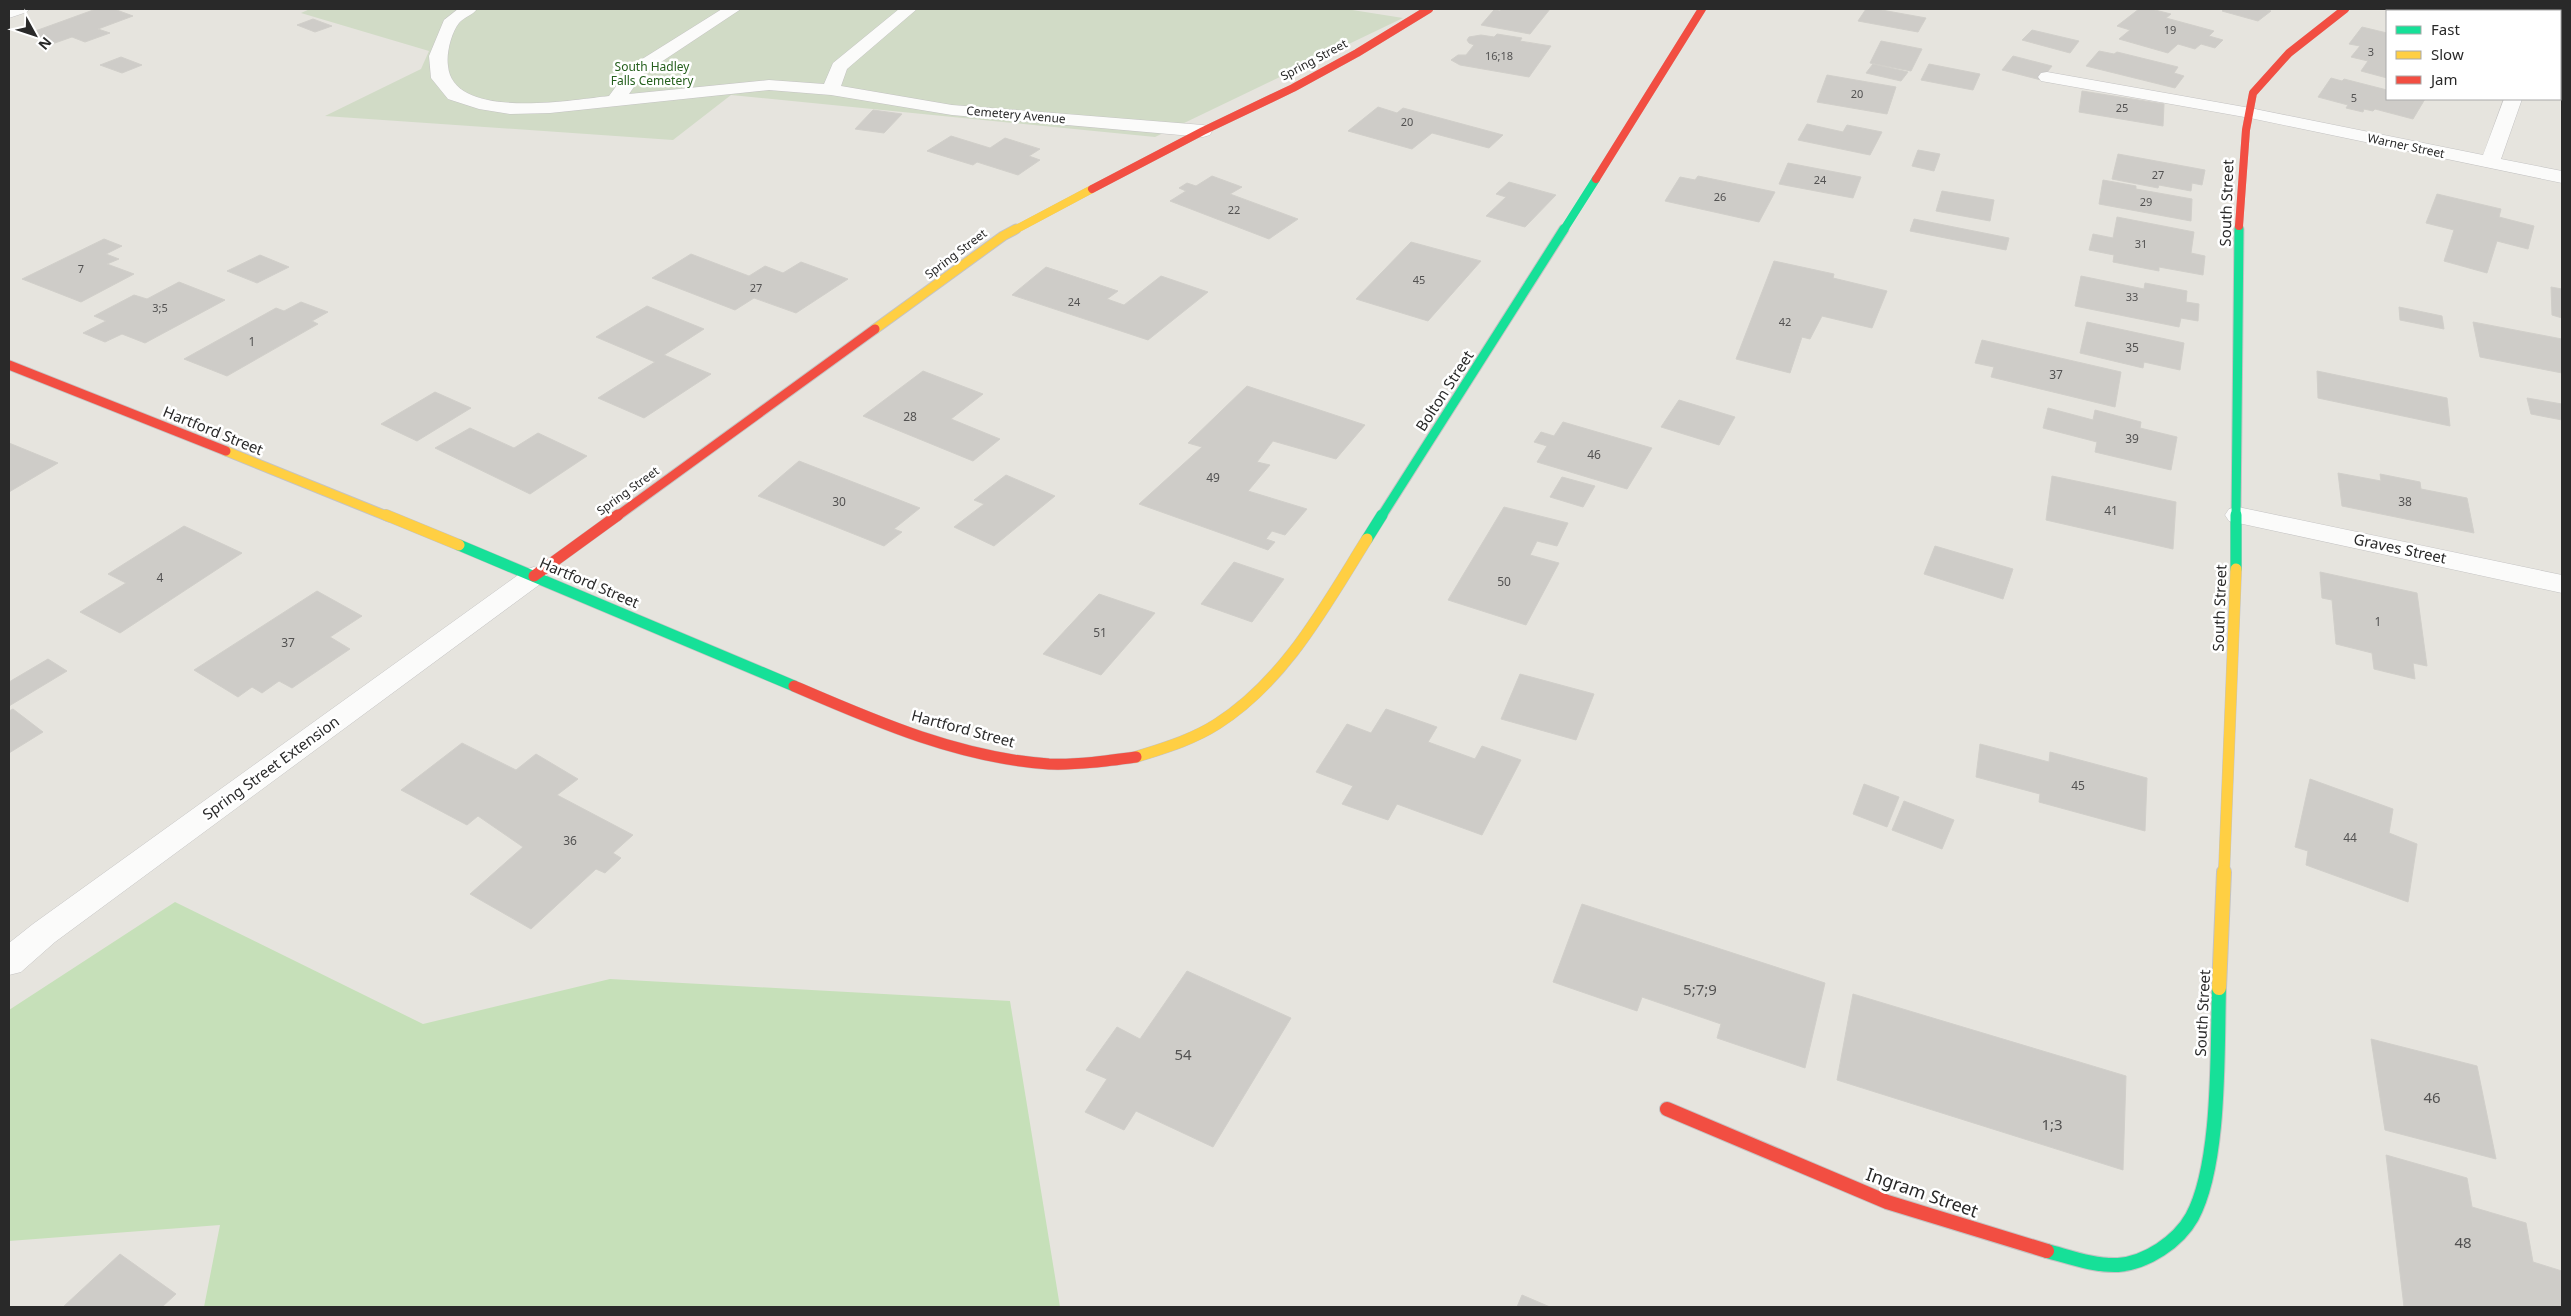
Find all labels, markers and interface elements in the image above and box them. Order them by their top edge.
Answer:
north arrow [10,10,60,60]
legend [2386,10,2561,100]
text: Fast [2431,19,2460,39]
house number: 19 [2164,22,2176,37]
text: N [34,33,56,54]
street label: Spring Street [1277,35,1351,84]
house number: 3 [2368,44,2374,59]
text: Slow [2431,44,2464,64]
house number: 16;18 [1485,48,1513,63]
park label: South Hadley Falls Cemetery [611,58,694,89]
text: Jam [2429,69,2458,89]
house number: 20 [1851,86,1863,101]
house number: 5 [2351,90,2357,105]
house number: 25 [2116,100,2128,115]
street label: Cemetery Avenue [966,102,1067,127]
house number: 20 [1401,114,1413,129]
street label: Warner Street [2366,129,2447,162]
street label: South Street [2214,159,2238,247]
house number: 27 [2152,167,2164,182]
house number: 24 [1814,172,1827,187]
house number: 26 [1714,189,1726,204]
house number: 29 [2140,194,2152,209]
house number: 22 [1228,202,1240,217]
street label: Spring Street [921,224,991,282]
house number: 31 [2135,236,2147,251]
house number: 7 [78,261,84,276]
house number: 45 [1413,272,1425,287]
house number: 27 [750,280,762,295]
house number: 33 [2126,289,2138,304]
house number: 24 [1068,294,1081,309]
house number: 3;5 [152,300,168,315]
house number: 42 [1779,314,1791,329]
house number: 1 [249,333,255,350]
house number: 35 [2125,339,2139,356]
street label: Bolton Street [1411,346,1478,435]
house number: 37 [2049,366,2063,383]
street label: Hartford Street [160,401,267,459]
house number: 28 [903,408,917,425]
house number: 39 [2125,430,2139,447]
house number: 46 [1587,446,1601,463]
street label: Spring Street [593,462,663,519]
house number: 49 [1206,469,1220,486]
house number: 30 [832,493,846,510]
house number: 38 [2398,493,2412,510]
house number: 41 [2104,502,2118,519]
street label: Graves Street [2352,528,2449,568]
street label: Hartford Street [537,552,643,612]
street label: South Street [2207,564,2231,652]
house number: 4 [157,569,164,586]
house number: 50 [1497,573,1511,590]
house number: 1 [2375,613,2381,630]
house number: 51 [1093,624,1107,641]
house number: 37 [281,634,295,651]
street label: Hartford Street [909,705,1018,752]
street label: Spring Street Extension [198,711,343,824]
house number: 45 [2071,777,2085,794]
house number: 44 [2343,829,2357,846]
house number: 36 [563,832,577,849]
street label: South Street [2190,968,2214,1057]
house number: 5;7;9 [1683,979,1717,999]
house number: 54 [1174,1044,1192,1064]
house number: 46 [2423,1087,2441,1107]
house number: 1;3 [2041,1114,2063,1134]
street label: Ingram Street [1863,1162,1982,1223]
house number: 48 [2454,1232,2472,1252]

